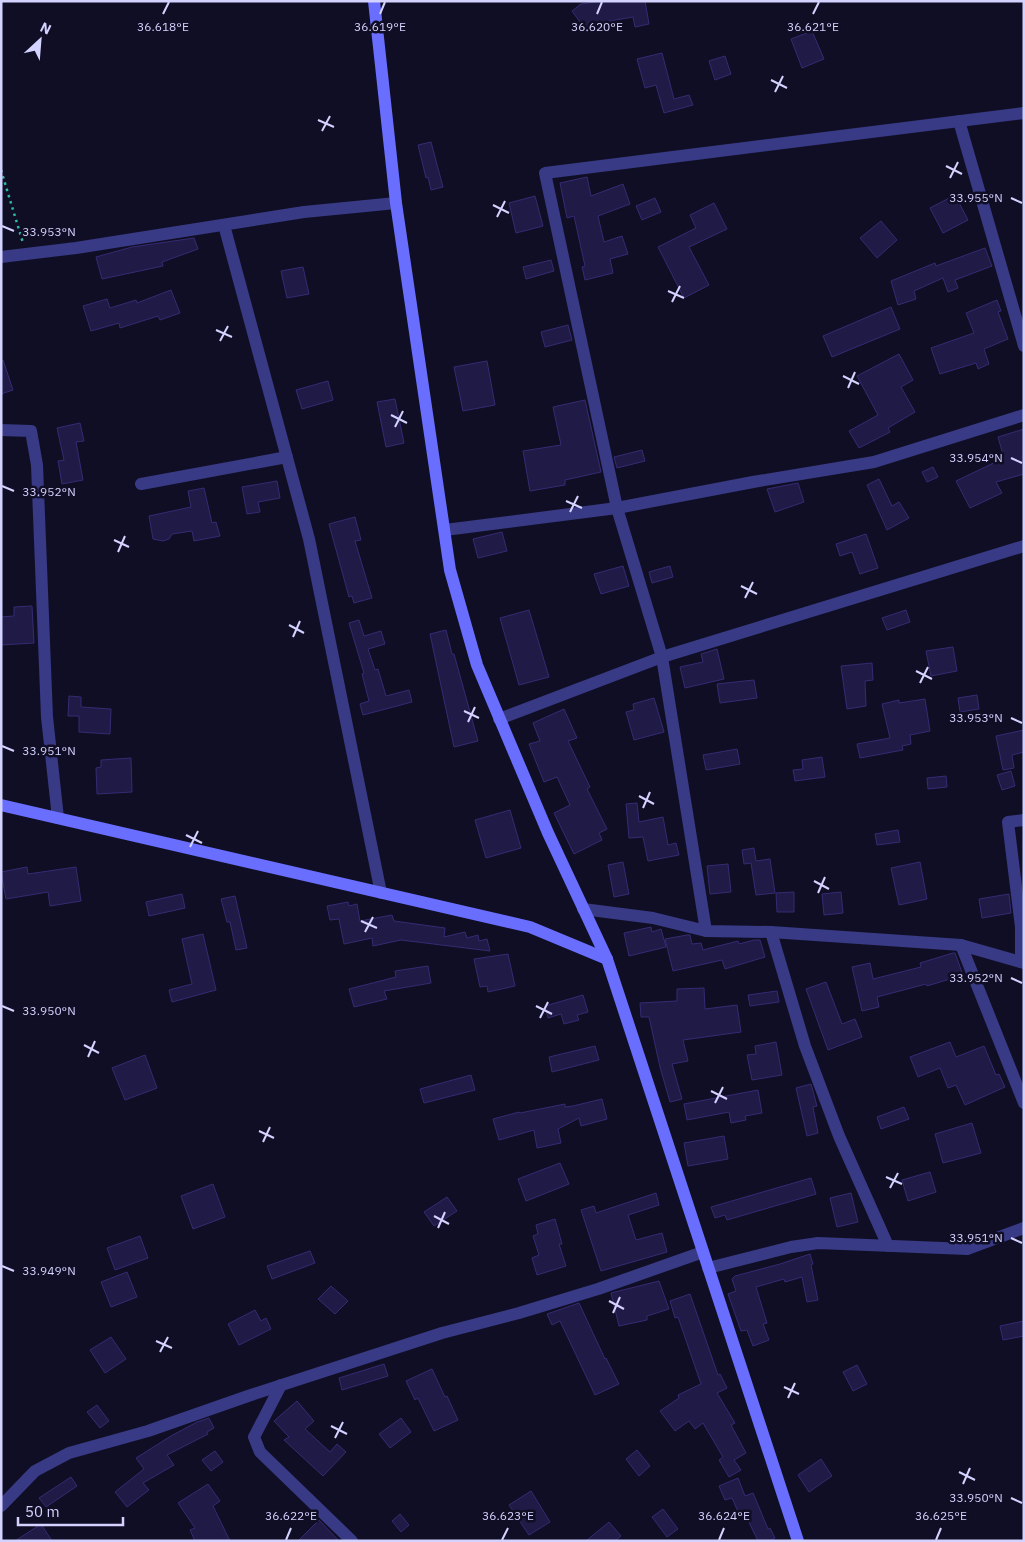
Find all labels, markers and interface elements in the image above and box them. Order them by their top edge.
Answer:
north arrow [15,15,65,65]
text: N [37,18,54,39]
text: 36.618°E [137,19,189,34]
text: 36.619°E [354,19,406,34]
text: 36.620°E [571,19,623,34]
text: 36.621°E [787,19,839,34]
text: 33.955°N [949,190,1003,205]
text: 33.953°N [22,224,76,239]
text: 33.954°N [949,450,1003,465]
text: 33.952°N [22,484,76,499]
text: 33.953°N [949,710,1003,725]
text: 33.951°N [22,743,76,758]
text: 33.952°N [949,970,1003,985]
text: 33.950°N [22,1003,76,1018]
text: 33.951°N [949,1230,1003,1245]
text: 33.949°N [22,1263,76,1278]
text: 33.950°N [949,1490,1003,1505]
scale bar [18,1494,122,1526]
text: 50 m [25,1502,60,1521]
text: 36.622°E [265,1508,317,1523]
text: 36.623°E [482,1508,534,1523]
text: 36.624°E [698,1508,750,1523]
text: 36.625°E [915,1508,967,1523]

